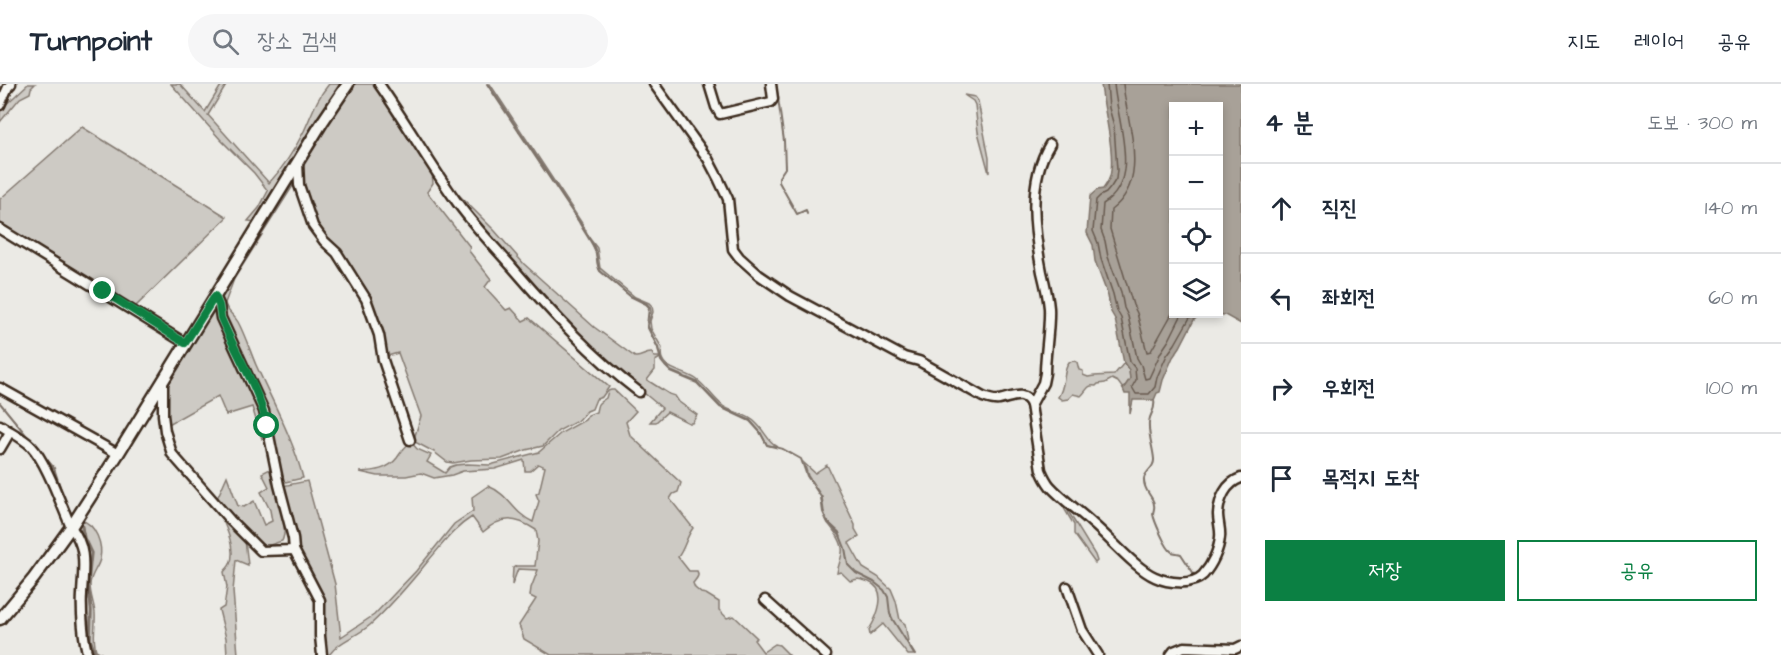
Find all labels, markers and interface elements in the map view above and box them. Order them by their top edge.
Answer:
search box [188,14,608,68]
text: Turnpoint [30,22,152,61]
icon: search [209,25,242,58]
text: 장소 검색 [257,26,337,57]
text: 지도 [1567,27,1601,56]
text: 레이어 [1634,27,1684,56]
text: 공유 [1717,27,1751,56]
map controls [1169,102,1223,318]
button: + [1169,102,1223,156]
text: 4 분 [1265,105,1314,141]
text: 도보 · 300 m [1647,109,1757,137]
button: − [1169,156,1223,210]
icon: ahead [1265,192,1298,225]
text: 직진 [1322,193,1357,224]
text: 140 m [1705,194,1757,222]
button: locate [1169,210,1223,264]
button: layers [1169,264,1223,318]
route end [89,277,115,303]
icon: left [1265,282,1298,315]
text: 좌회전 [1322,283,1375,314]
text: 60 m [1708,284,1757,312]
icon: right [1265,372,1298,405]
text: 우회전 [1322,373,1375,404]
text: 100 m [1706,374,1757,402]
route start [253,412,279,438]
icon: arrive [1265,462,1298,495]
text: 목적지 도착 [1322,463,1419,494]
button: 저장 [1265,540,1505,601]
button: 공유 [1517,540,1757,601]

